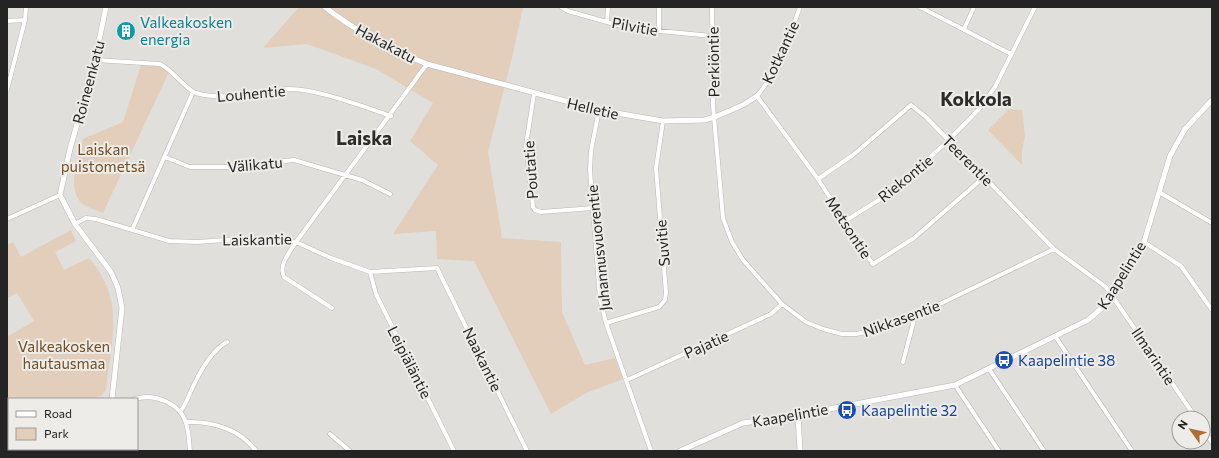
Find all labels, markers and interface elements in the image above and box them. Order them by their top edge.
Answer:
place label: Valkeakosken energia [140,13,232,48]
street label: Pilvitie [611,13,660,39]
street label: Kotkantie [758,18,802,86]
building icon: Valkeakosken energia [115,20,137,42]
street label: Hakakatu [353,20,419,66]
street label: Perkiöntie [703,27,723,97]
street label: Roineenkatu [68,38,108,126]
street label: Louhentie [216,81,286,105]
district label: Kokkola [940,87,1012,110]
street label: Helletie [565,93,621,123]
district label: Laiska [336,126,392,149]
street label: Teerentie [939,131,997,189]
park label: Laiskan puistometsä [61,140,145,175]
street label: Poutatie [519,140,541,200]
street label: Riekontie [874,150,936,205]
street label: Välikatu [227,153,283,175]
street label: Juhannusvuorentie [582,184,614,312]
street label: Metsontie [822,193,876,262]
street label: Suvitie [651,219,673,267]
street label: Laiskantie [222,229,292,249]
street label: Kaapelintie [1093,238,1149,312]
street label: Nikkasentie [860,296,942,340]
street label: Leipiäläntie [384,323,436,401]
street label: Naakantie [460,324,506,394]
street label: Ilmarintie [1128,324,1180,388]
street label: Pajatie [681,326,731,362]
park label: Valkeakosken hautausmaa [18,337,110,372]
bus stop icon: Kaapelintie 38 [993,349,1015,371]
place label: Kaapelintie 38 [1018,351,1115,369]
legend [8,398,138,450]
street label: Kaapelintie [751,399,829,431]
bus stop icon: Kaapelintie 32 [836,399,858,421]
place label: Kaapelintie 32 [861,401,957,419]
text: Road [44,406,72,420]
north arrow [1171,410,1211,450]
text: N [1174,417,1190,431]
text: Park [44,426,70,440]

